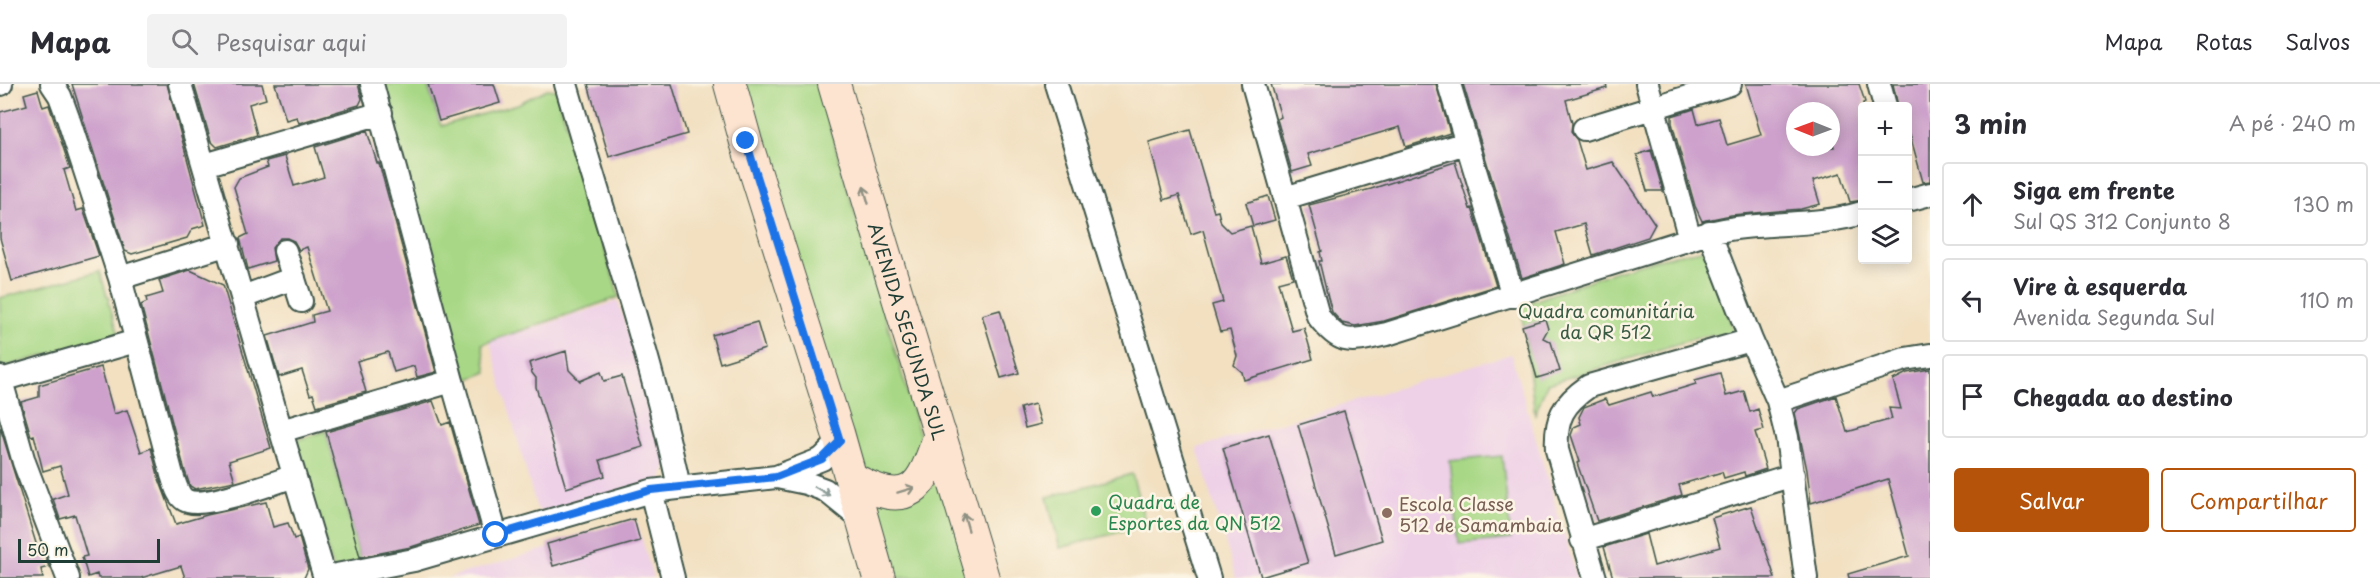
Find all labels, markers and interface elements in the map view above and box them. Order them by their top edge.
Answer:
search box [147,14,567,68]
text: Mapa [30,20,111,63]
icon: search [168,25,201,58]
text: Pesquisar aqui [216,25,367,58]
text: Mapa [2105,25,2162,57]
text: Rotas [2195,25,2252,57]
text: Salvos [2285,25,2350,57]
north arrow [1786,102,1840,156]
map controls [1858,102,1912,264]
button: + [1858,102,1912,156]
text: 3 min [1954,104,2027,143]
text: A pé · 240 m [2229,108,2356,138]
route end [732,127,758,153]
button: − [1858,156,1912,210]
text: Siga em frente [2013,173,2175,206]
one-way arrow [860,186,871,205]
icon: ahead [1956,188,1989,221]
text: 130 m [2294,189,2354,219]
text: Sul QS 312 Conjunto 8 [2013,206,2231,236]
button: layers [1858,210,1912,264]
street label: AVENIDA SEGUNDA SUL [862,219,954,443]
text: Vire à esquerda [2013,269,2187,302]
icon: left [1956,284,1989,317]
text: 110 m [2300,285,2354,315]
park label: Quadra comunitária da QR 512 [1518,297,1695,345]
text: Avenida Segunda Sul [2013,302,2215,332]
icon: arrive [1956,380,1989,413]
text: Chegada ao destino [2013,380,2233,413]
button: Salvar [1954,468,2149,532]
button: Compartilhar [2161,468,2356,532]
one-way arrow [896,484,915,495]
one-way arrow [813,486,831,497]
place label: Quadra de Esportes da QN 512 [1108,488,1282,536]
place label: Escola Classe 512 de Samambaia [1399,490,1564,538]
marker: Quadra de Esportes da QN 512 [1089,504,1103,518]
marker: Escola Classe 512 de Samambaia [1380,506,1394,520]
one-way arrow [960,513,971,532]
route start [482,521,508,547]
scale bar [18,536,160,564]
text: 50 m [27,537,68,561]

